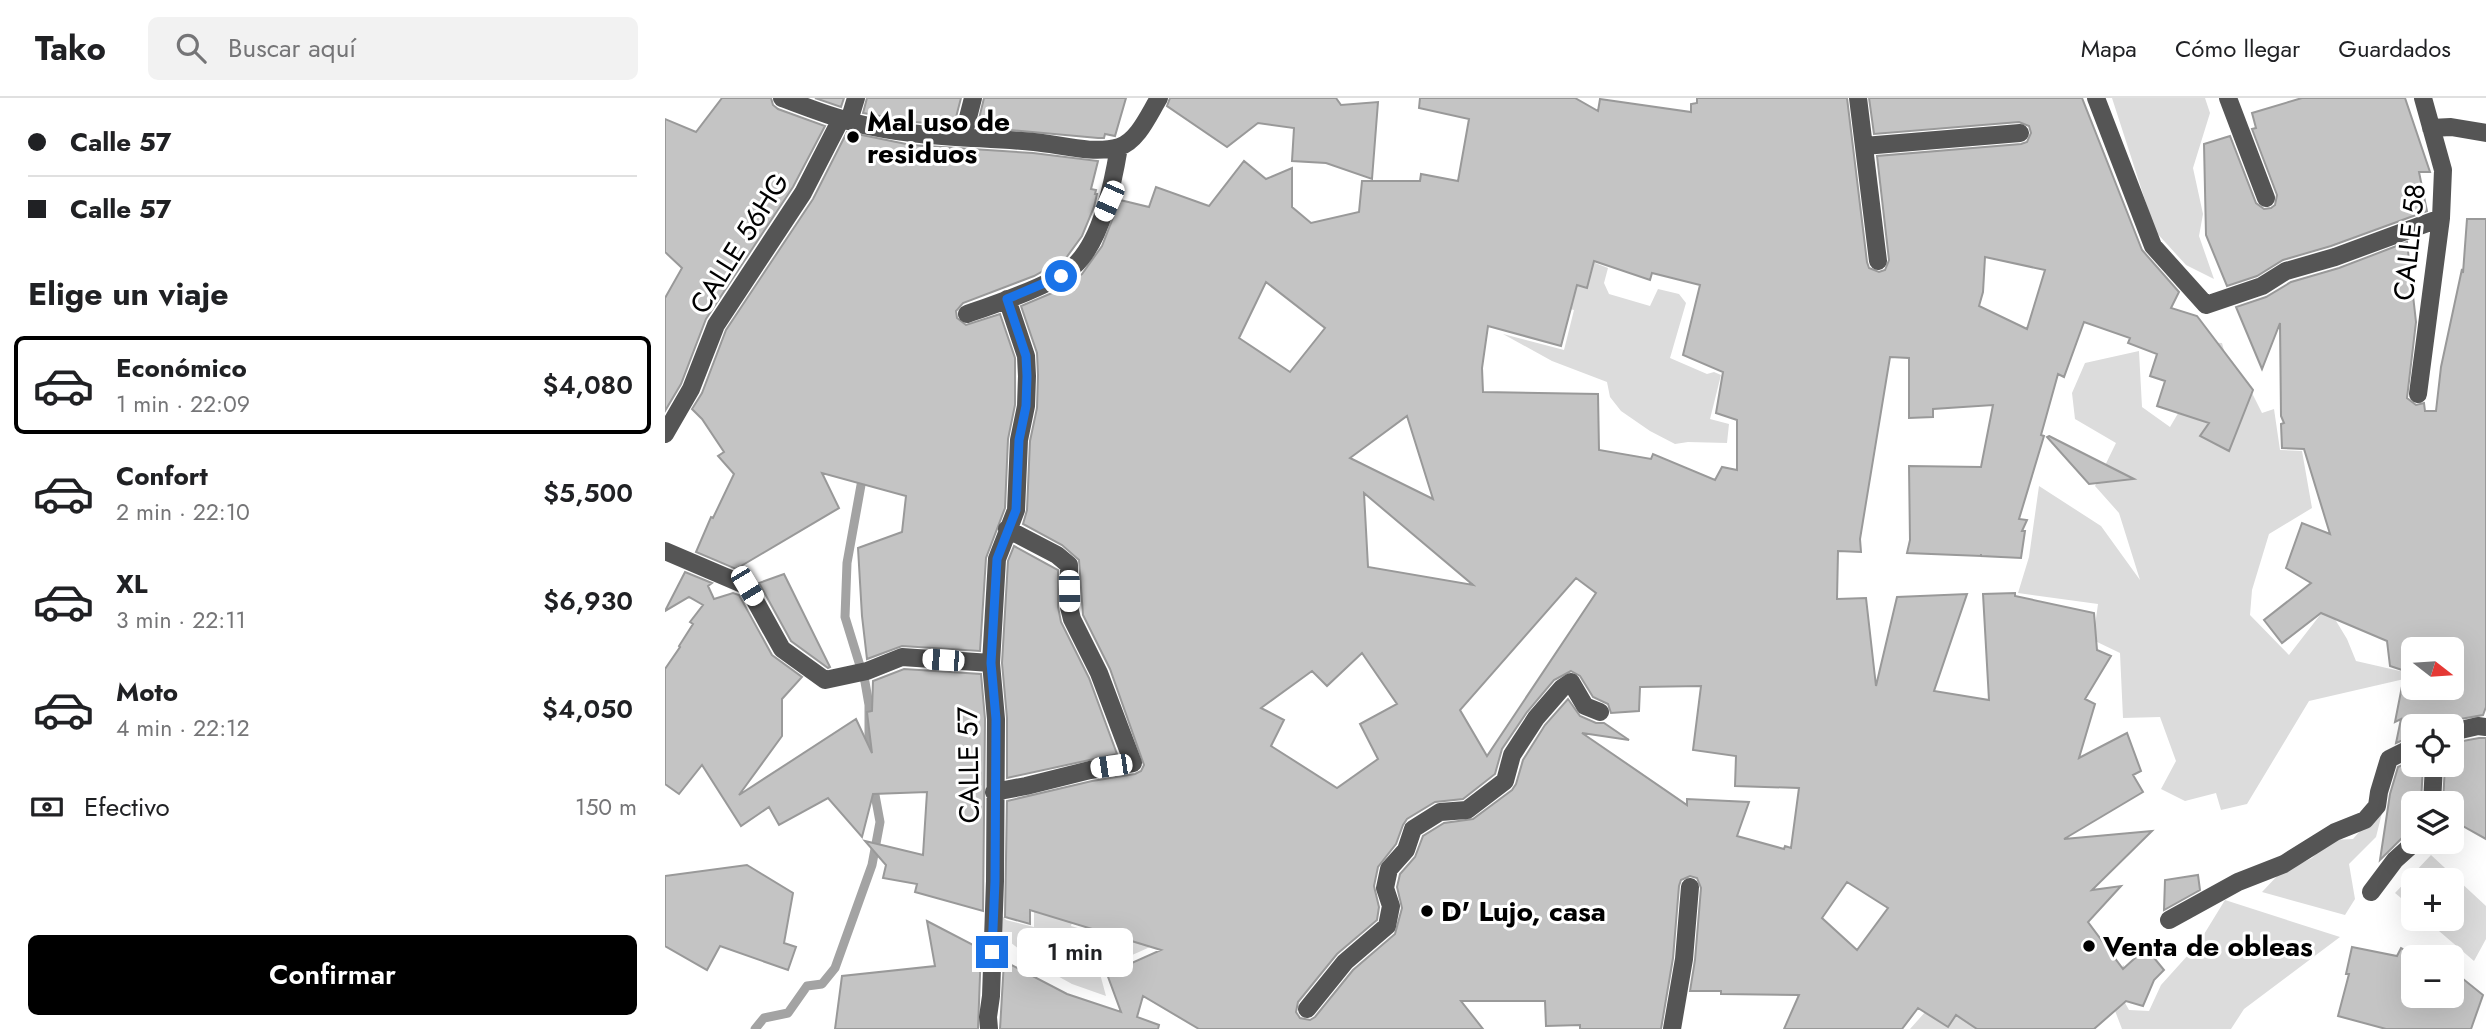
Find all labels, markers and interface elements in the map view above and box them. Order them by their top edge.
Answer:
search box [148,17,638,80]
text: Tako [35,25,106,72]
icon: search [172,29,210,67]
text: Buscar aquí [228,29,356,67]
text: Mapa [2081,31,2137,66]
text: Cómo llegar [2175,31,2300,66]
text: Guardados [2338,31,2451,66]
place label: Mal uso de residuos [867,101,1010,174]
text: Calle 57 [70,123,171,161]
marker: Mal uso de residuos [845,129,861,145]
street label: CALLE 56HG [680,165,799,322]
car [1091,178,1128,224]
street label: CALLE 58 [2383,182,2436,303]
text: Calle 57 [70,190,171,228]
route start [1045,260,1077,292]
text: Elige un viaje [28,271,229,317]
text: Económico [116,349,247,387]
icon: car [32,354,95,417]
text: $4,080 [543,366,633,404]
text: 1 min · 22:09 [116,387,250,421]
text: Confort [116,457,208,495]
icon: car [32,462,95,525]
text: $5,500 [543,474,633,512]
text: 2 min · 22:10 [116,495,250,529]
car [728,563,767,609]
text: XL [116,565,148,603]
icon: car [32,570,95,633]
car [1059,570,1080,612]
text: $6,930 [543,582,633,620]
text: 3 min · 22:11 [116,603,246,637]
north arrow [2401,637,2464,700]
map controls [2401,637,2464,1008]
car [922,648,965,672]
text: Moto [116,673,178,711]
icon: car [32,678,95,741]
text: $4,050 [542,690,633,728]
street label: CALLE 57 [947,706,990,824]
text: 4 min · 22:12 [116,711,250,745]
button: locate [2401,714,2464,777]
car [1089,753,1134,779]
icon: cash [28,788,66,826]
text: Efectivo [84,788,170,826]
text: 150 m [575,790,637,824]
button: layers [2401,791,2464,854]
button: + [2401,868,2464,931]
place label: D' Lujo, casa [1441,891,1606,932]
marker: D' Lujo, casa [1419,903,1435,919]
place label: Venta de obleas [2102,926,2313,967]
callout: 1 min [1017,928,1132,976]
button: Confirmar [28,935,637,1015]
text: 1 min [1047,935,1103,969]
route end [976,936,1008,968]
marker: Venta de obleas [2081,938,2097,954]
button: − [2401,945,2464,1008]

